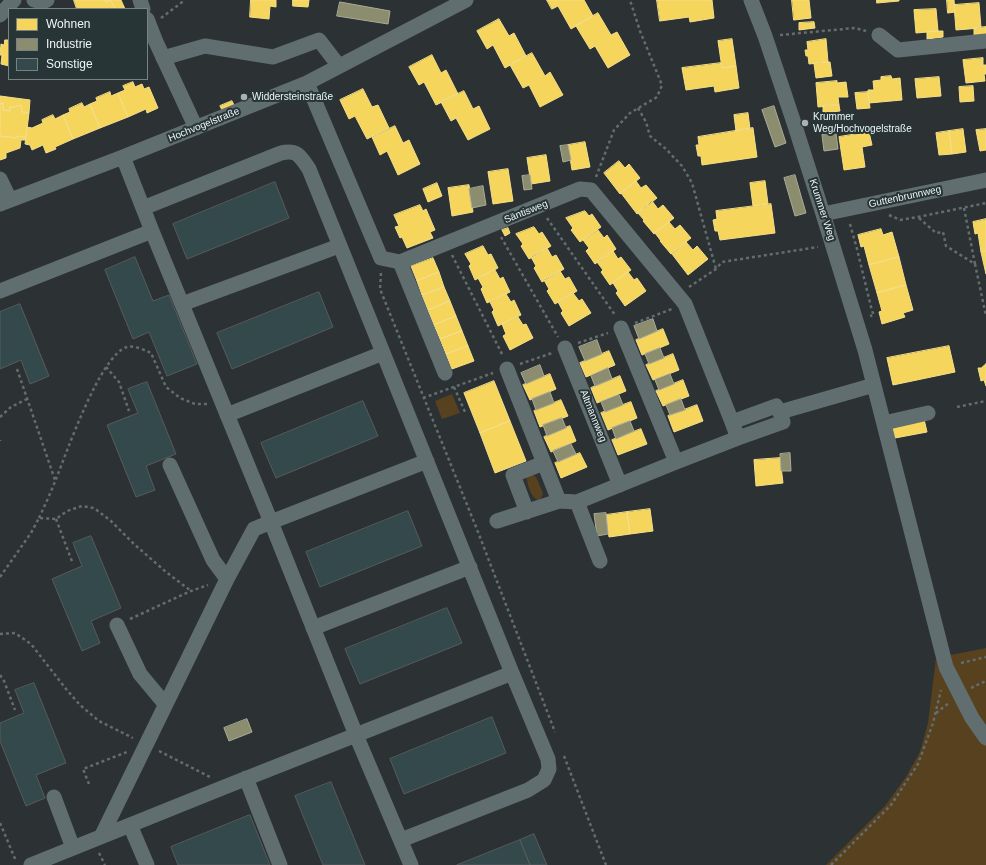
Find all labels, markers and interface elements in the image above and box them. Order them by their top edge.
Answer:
legend [8,8,148,80]
text: Wohnen [46,17,90,31]
text: Industrie [46,37,92,51]
text: Sonstige [46,57,93,71]
place label: Widdersteinstraße [252,91,333,103]
marker: Widdersteinstraße [239,92,249,102]
street label: Hochvogelstraße [167,105,241,145]
place label: Krummer Weg/Hochvogelstraße [813,111,912,134]
marker: Krummer Weg/Hochvogelstraße [800,118,810,128]
street label: Krummer Weg [806,178,838,242]
street label: Guttenbrunnweg [868,183,942,211]
street label: Säntisweg [502,198,550,226]
street label: Altmannweg [577,388,609,444]

